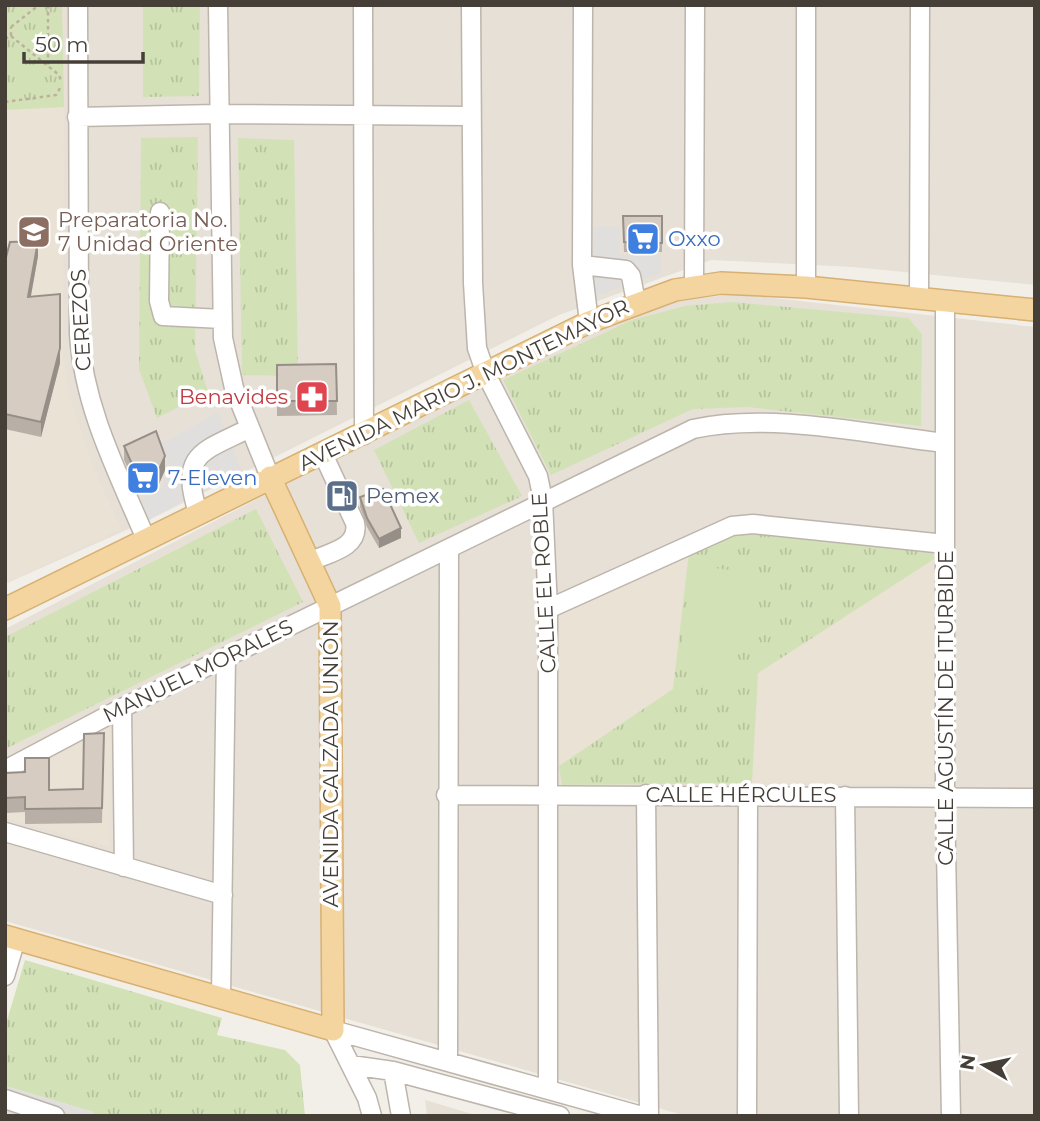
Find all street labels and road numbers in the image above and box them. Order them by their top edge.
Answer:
street label: CEREZOS [65,268,96,372]
street label: AVENIDA MARIO J. MONTEMAYOR [295,293,633,476]
street label: CALLE EL ROBLE [526,492,561,674]
street label: CALLE AGUSTÍN DE ITURBIDE [933,550,958,866]
street label: MANUEL MORALES [99,614,297,727]
street label: AVENIDA CALZADA UNIÓN [318,621,343,907]
street label: CALLE HÉRCULES [645,782,837,807]

